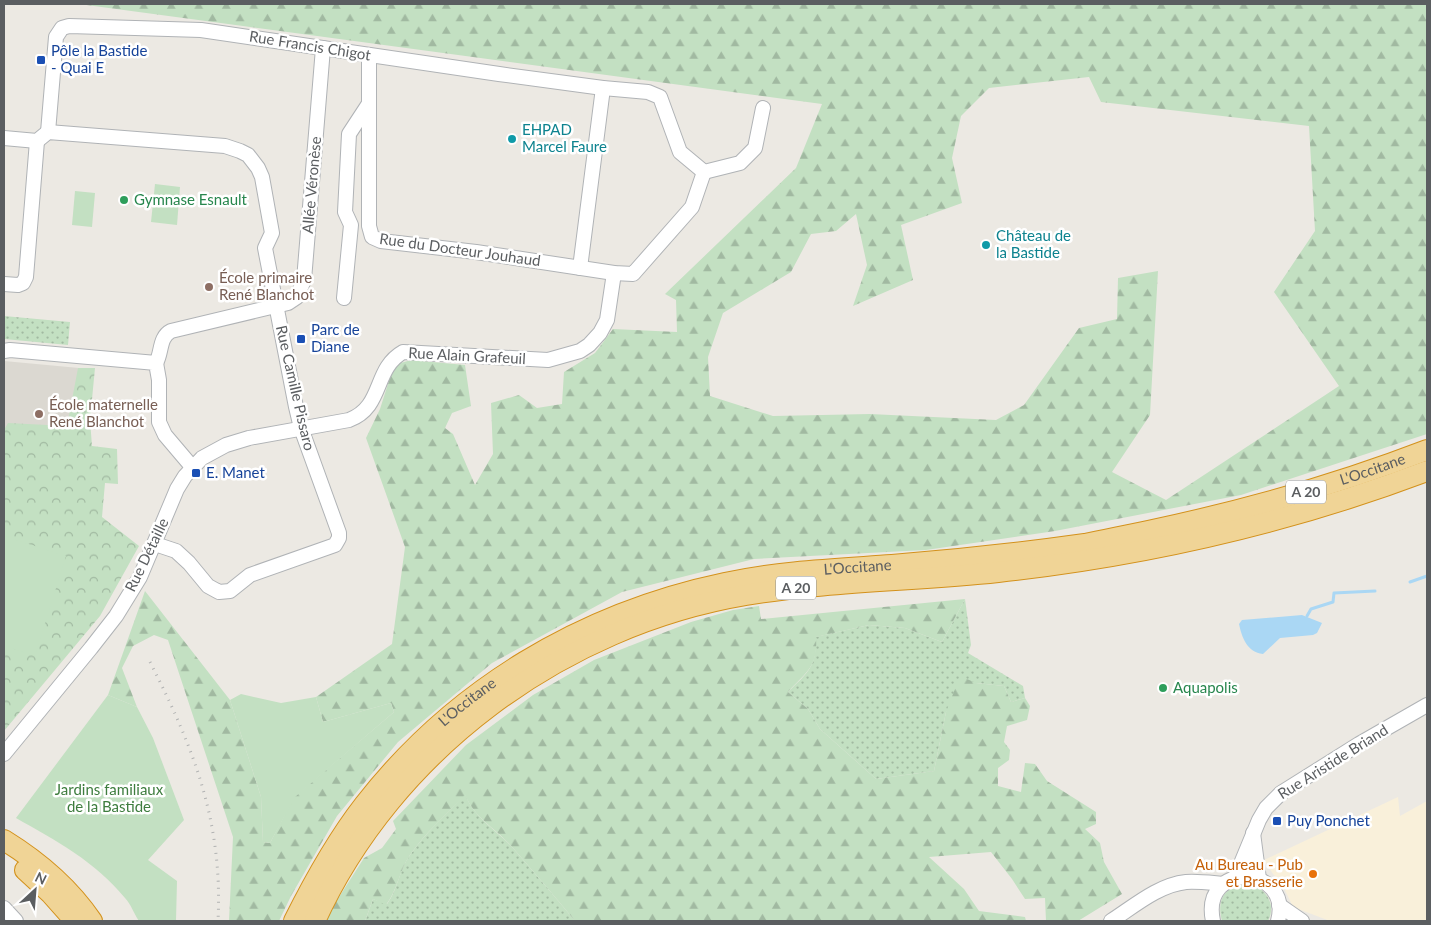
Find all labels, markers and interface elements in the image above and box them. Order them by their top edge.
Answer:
street label: Rue Francis Chigot [248,27,373,64]
place label: Pôle la Bastide - Quai E [51,41,147,76]
marker: Pôle la Bastide - Quai E [35,54,47,66]
place label: EHPAD Marcel Faure [522,120,607,155]
marker: EHPAD Marcel Faure [506,133,518,145]
street label: Allée Véronèse [298,135,324,234]
place label: Gymnase Esnault [134,190,248,208]
marker: Gymnase Esnault [118,194,130,206]
place label: Château de la Bastide [996,226,1071,261]
street label: Rue du Docteur Jouhaud [378,229,542,269]
marker: Château de la Bastide [980,239,992,251]
place label: École primaire René Blanchot [219,268,315,303]
marker: École primaire René Blanchot [203,281,215,293]
place label: Parc de Diane [311,320,360,355]
street label: Rue Camille Pissaro [273,323,319,452]
marker: Parc de Diane [295,333,307,345]
street label: Rue Alain Grafeuil [408,343,526,367]
place label: École maternelle René Blanchot [49,395,158,430]
marker: École maternelle René Blanchot [33,408,45,420]
street label: L'Occitane [1337,449,1408,488]
place label: E. Manet [206,463,265,481]
marker: E. Manet [190,467,202,479]
road number: A 20 [1286,481,1326,504]
street label: Rue Détaille [121,515,172,594]
street label: L'Occitane [823,555,892,578]
road number: A 20 [776,576,816,600]
street label: L'Occitane [434,673,499,729]
place label: Aquapolis [1173,678,1238,696]
marker: Aquapolis [1157,682,1169,694]
street label: Rue Aristide Briand [1274,720,1391,802]
park label: Jardins familiaux de la Bastide [55,780,164,815]
place label: Puy Ponchet [1287,811,1370,829]
marker: Puy Ponchet [1271,815,1283,827]
place label: Au Bureau - Pub et Brasserie [1195,855,1303,890]
north arrow [10,865,60,915]
text: N [32,868,49,888]
marker: Au Bureau - Pub et Brasserie [1307,868,1319,880]

